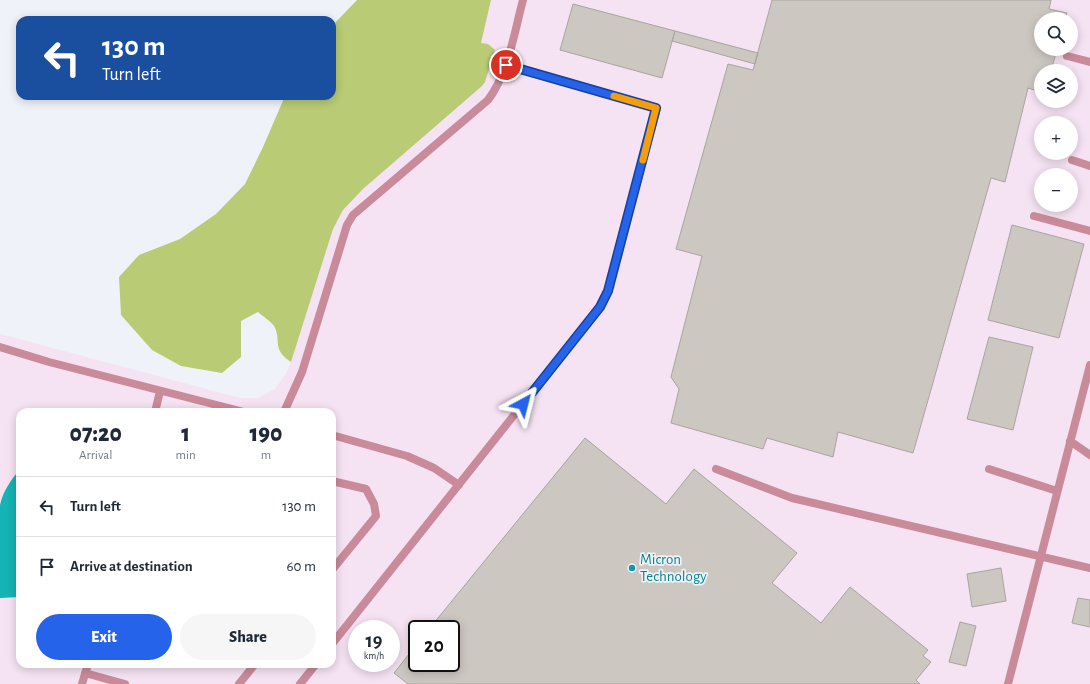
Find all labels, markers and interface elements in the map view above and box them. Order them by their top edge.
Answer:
map controls [1034,12,1078,212]
button: search [1034,12,1078,56]
icon: left [36,32,88,84]
text: 130 m [102,33,166,61]
pin [489,48,523,82]
icon: arrive [495,54,517,76]
button: layers [1034,64,1078,108]
text: Turn left [102,66,161,84]
button: + [1034,116,1078,160]
button: − [1034,168,1078,212]
position arrow [502,383,544,425]
text: 07:20 [70,422,122,446]
text: 1 [181,422,190,446]
text: 190 [249,422,282,446]
text: Arrival [79,449,113,462]
text: min [176,449,196,462]
text: m [261,449,271,462]
icon: left [36,496,58,518]
text: Turn left [70,499,121,514]
text: 130 m [282,499,316,514]
place label: Micron Technology [640,552,707,584]
icon: arrive [36,556,58,578]
text: Arrive at destination [70,559,193,574]
text: 60 m [287,559,316,574]
marker: Micron Technology [627,563,637,573]
button: Exit [36,614,172,660]
button: Share [180,614,316,660]
speed limit sign: 20 [408,620,460,672]
text: 19 [366,631,382,651]
text: km/h [364,651,384,661]

